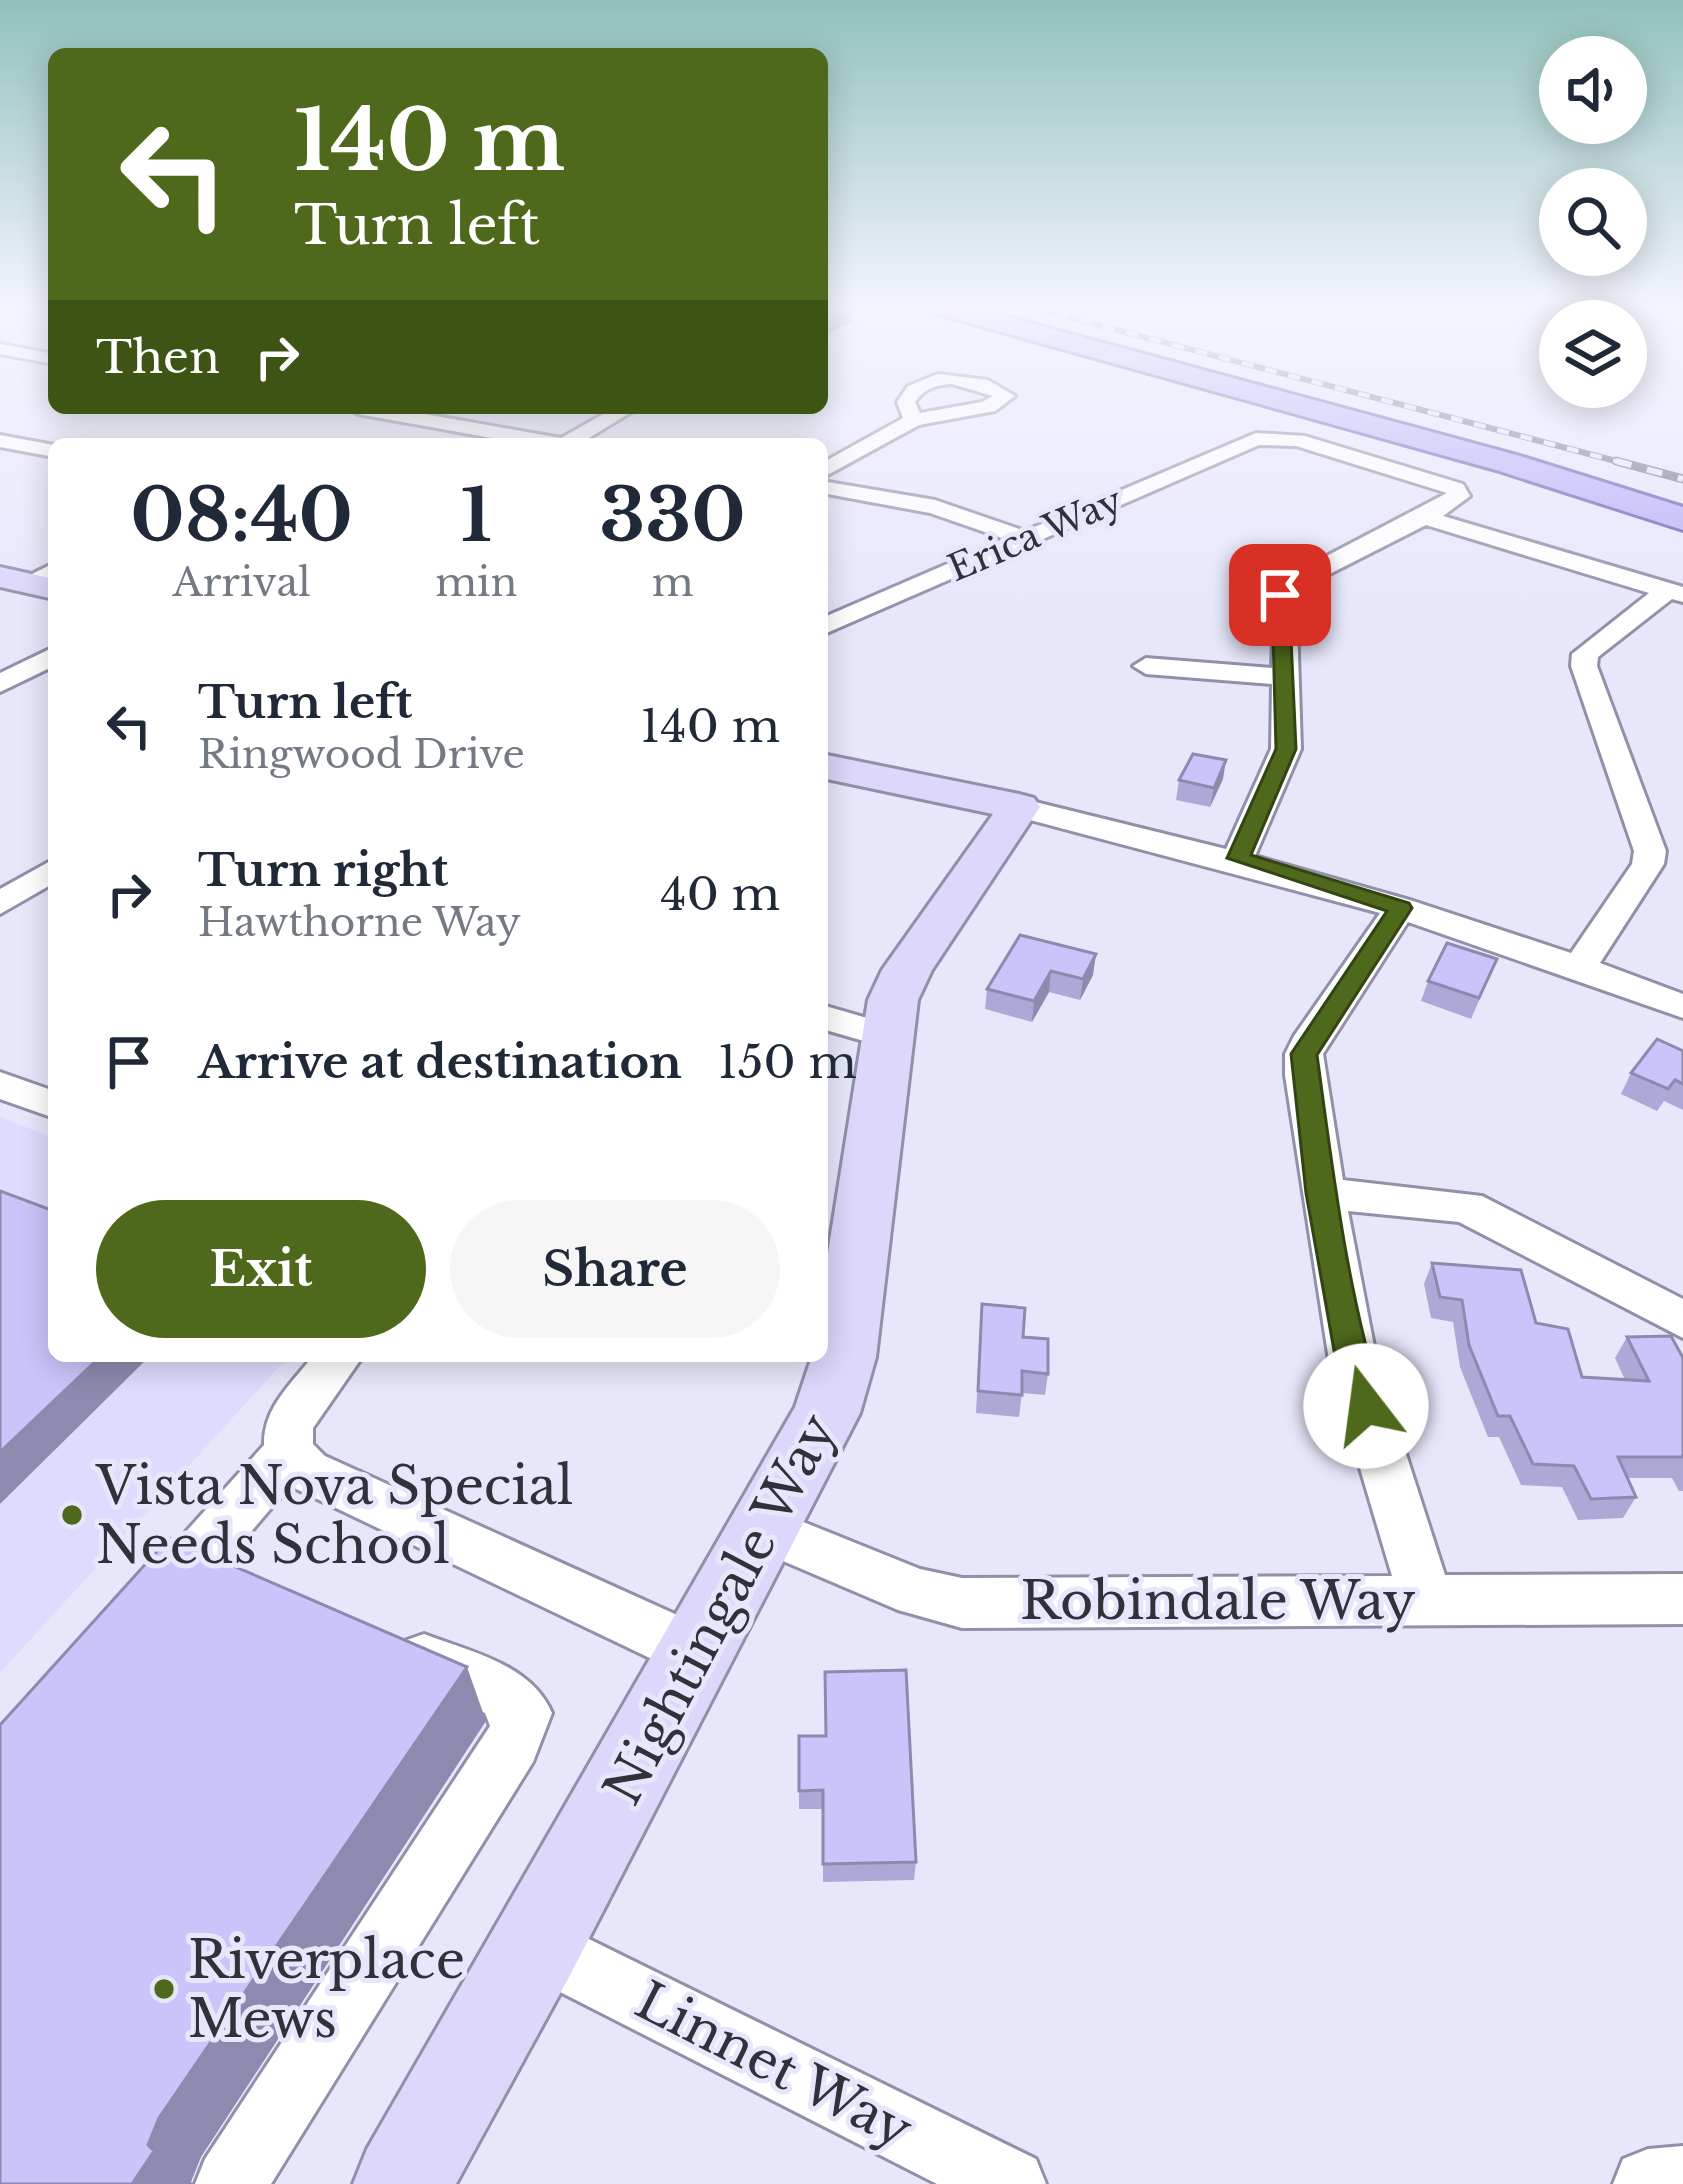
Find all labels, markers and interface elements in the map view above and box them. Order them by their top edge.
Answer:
map controls [1539,36,1647,408]
button: sound [1539,36,1647,144]
text: 140 m [294,89,565,193]
icon: left [96,96,252,252]
button: search [1539,168,1647,276]
text: Turn left [294,192,540,259]
button: layers [1539,300,1647,408]
icon: right [244,324,310,390]
text: Then [96,329,220,385]
text: 08:40 [130,471,353,560]
text: 1 [461,471,492,560]
text: 330 [600,471,746,560]
street label: Erica Way [941,478,1129,591]
pin [1229,544,1331,646]
text: Arrival [173,558,311,607]
text: min [435,558,517,607]
text: m [652,558,694,607]
icon: arrive [1247,562,1313,628]
text: Turn left [198,674,412,730]
icon: left [96,693,162,759]
text: 140 m [640,698,780,754]
text: Ringwood Drive [198,730,525,779]
text: Turn right [198,842,448,898]
icon: right [96,861,162,927]
text: 40 m [660,866,780,922]
text: Hawthorne Way [198,898,521,947]
icon: arrive [96,1029,162,1095]
text: Arrive at destination [198,1034,682,1090]
text: 150 m [718,1034,857,1090]
button: Exit [96,1200,426,1338]
button: Share [450,1200,780,1338]
position arrow [1303,1343,1429,1469]
street label: Nightingale Way [591,1403,850,1815]
place label: Vista Nova Special Needs School [95,1455,573,1577]
marker: Vista Nova Special Needs School [59,1502,85,1528]
street label: Robindale Way [1020,1570,1416,1633]
place label: Riverplace Mews [188,1929,465,2051]
street label: Linnet Way [625,1969,923,2162]
marker: Riverplace Mews [151,1976,177,2002]

